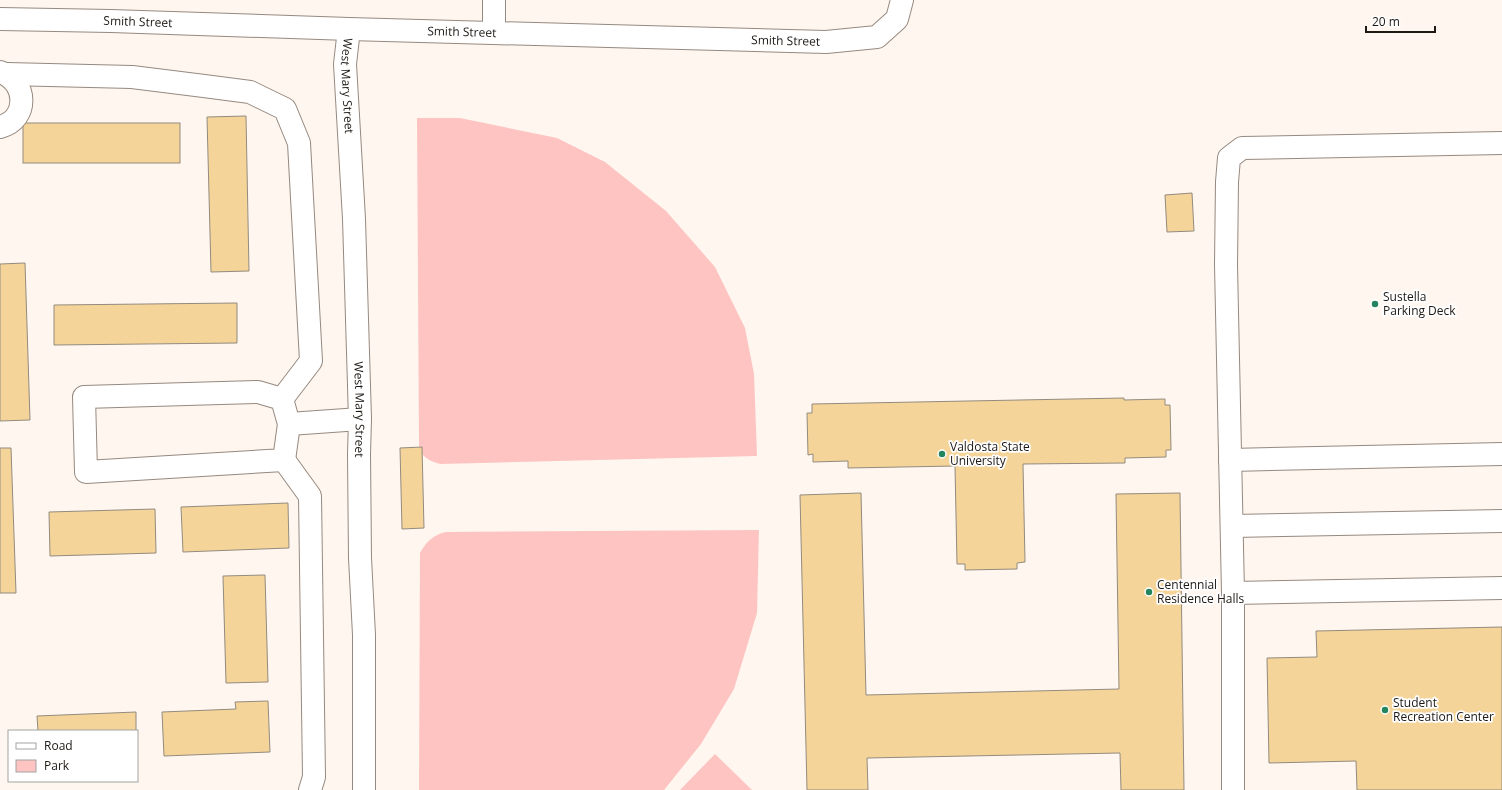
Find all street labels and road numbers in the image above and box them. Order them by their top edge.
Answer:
street label: Smith Street [103,12,173,31]
street label: Smith Street [427,22,497,41]
street label: Smith Street [751,31,820,50]
street label: West Mary Street [337,37,358,134]
street label: West Mary Street [350,361,369,458]

